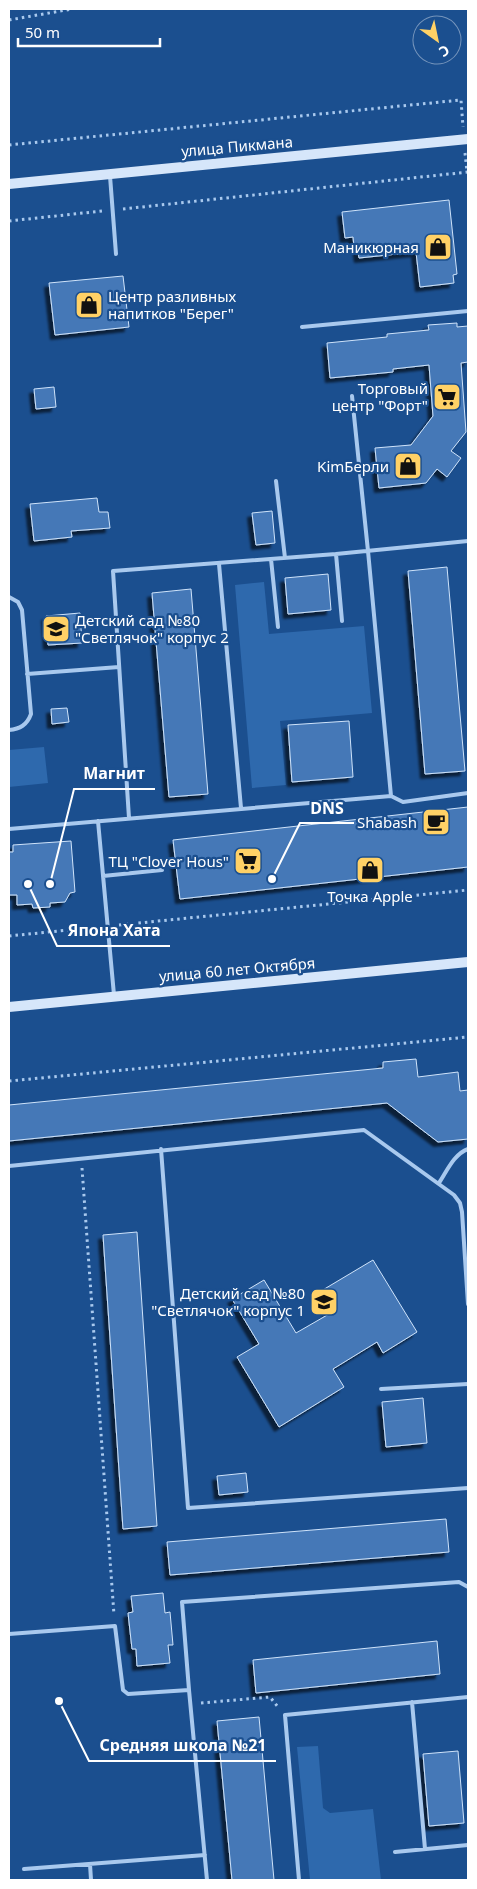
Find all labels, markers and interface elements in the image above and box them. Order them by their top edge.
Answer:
scale bar [18,15,160,47]
north arrow [412,15,462,65]
text: 50 m [25,22,60,42]
text: С [435,41,453,62]
street label: улица Пикмана [180,131,294,161]
shop icon: Маникюрная [423,232,453,262]
place label: Маникюрная [323,237,419,257]
place label: Центр разливных напитков "Берег" [108,286,237,323]
shop icon: Центр разливных напитков "Берег" [74,290,104,320]
place label: Торговый центр "Форт" [332,378,428,415]
supermarket icon: Торговый центр "Форт" [432,382,462,412]
shop icon: KimБерли [393,451,423,481]
place label: KimБерли [317,456,389,476]
place label: Детский сад №80 "Светлячок" корпус 2 [75,610,229,647]
school or university icon: Детский сад №80 "Светлячок" корпус 2 [41,614,71,644]
callout: Магнит [74,758,155,789]
text: Магнит [83,762,145,784]
callout: DNS [300,792,354,823]
text: DNS [310,797,344,819]
cafe icon: Shabash [421,807,451,837]
place label: Shabash [357,812,417,832]
supermarket icon: ТЦ "Clover Hous" [233,846,263,876]
place label: ТЦ "Clover Hous" [108,851,229,871]
shop icon: Точка Apple [355,855,385,885]
place label: Точка Apple [327,886,413,906]
callout: Япона Хата [57,915,170,946]
text: Япона Хата [68,919,160,941]
street label: улица 60 лет Октября [158,952,316,986]
place label: Детский сад №80 "Светлячок" корпус 1 [151,1283,305,1320]
school or university icon: Детский сад №80 "Светлячок" корпус 1 [309,1287,339,1317]
callout: Средняя школа №21 [89,1730,276,1761]
text: Средняя школа №21 [99,1734,267,1756]

